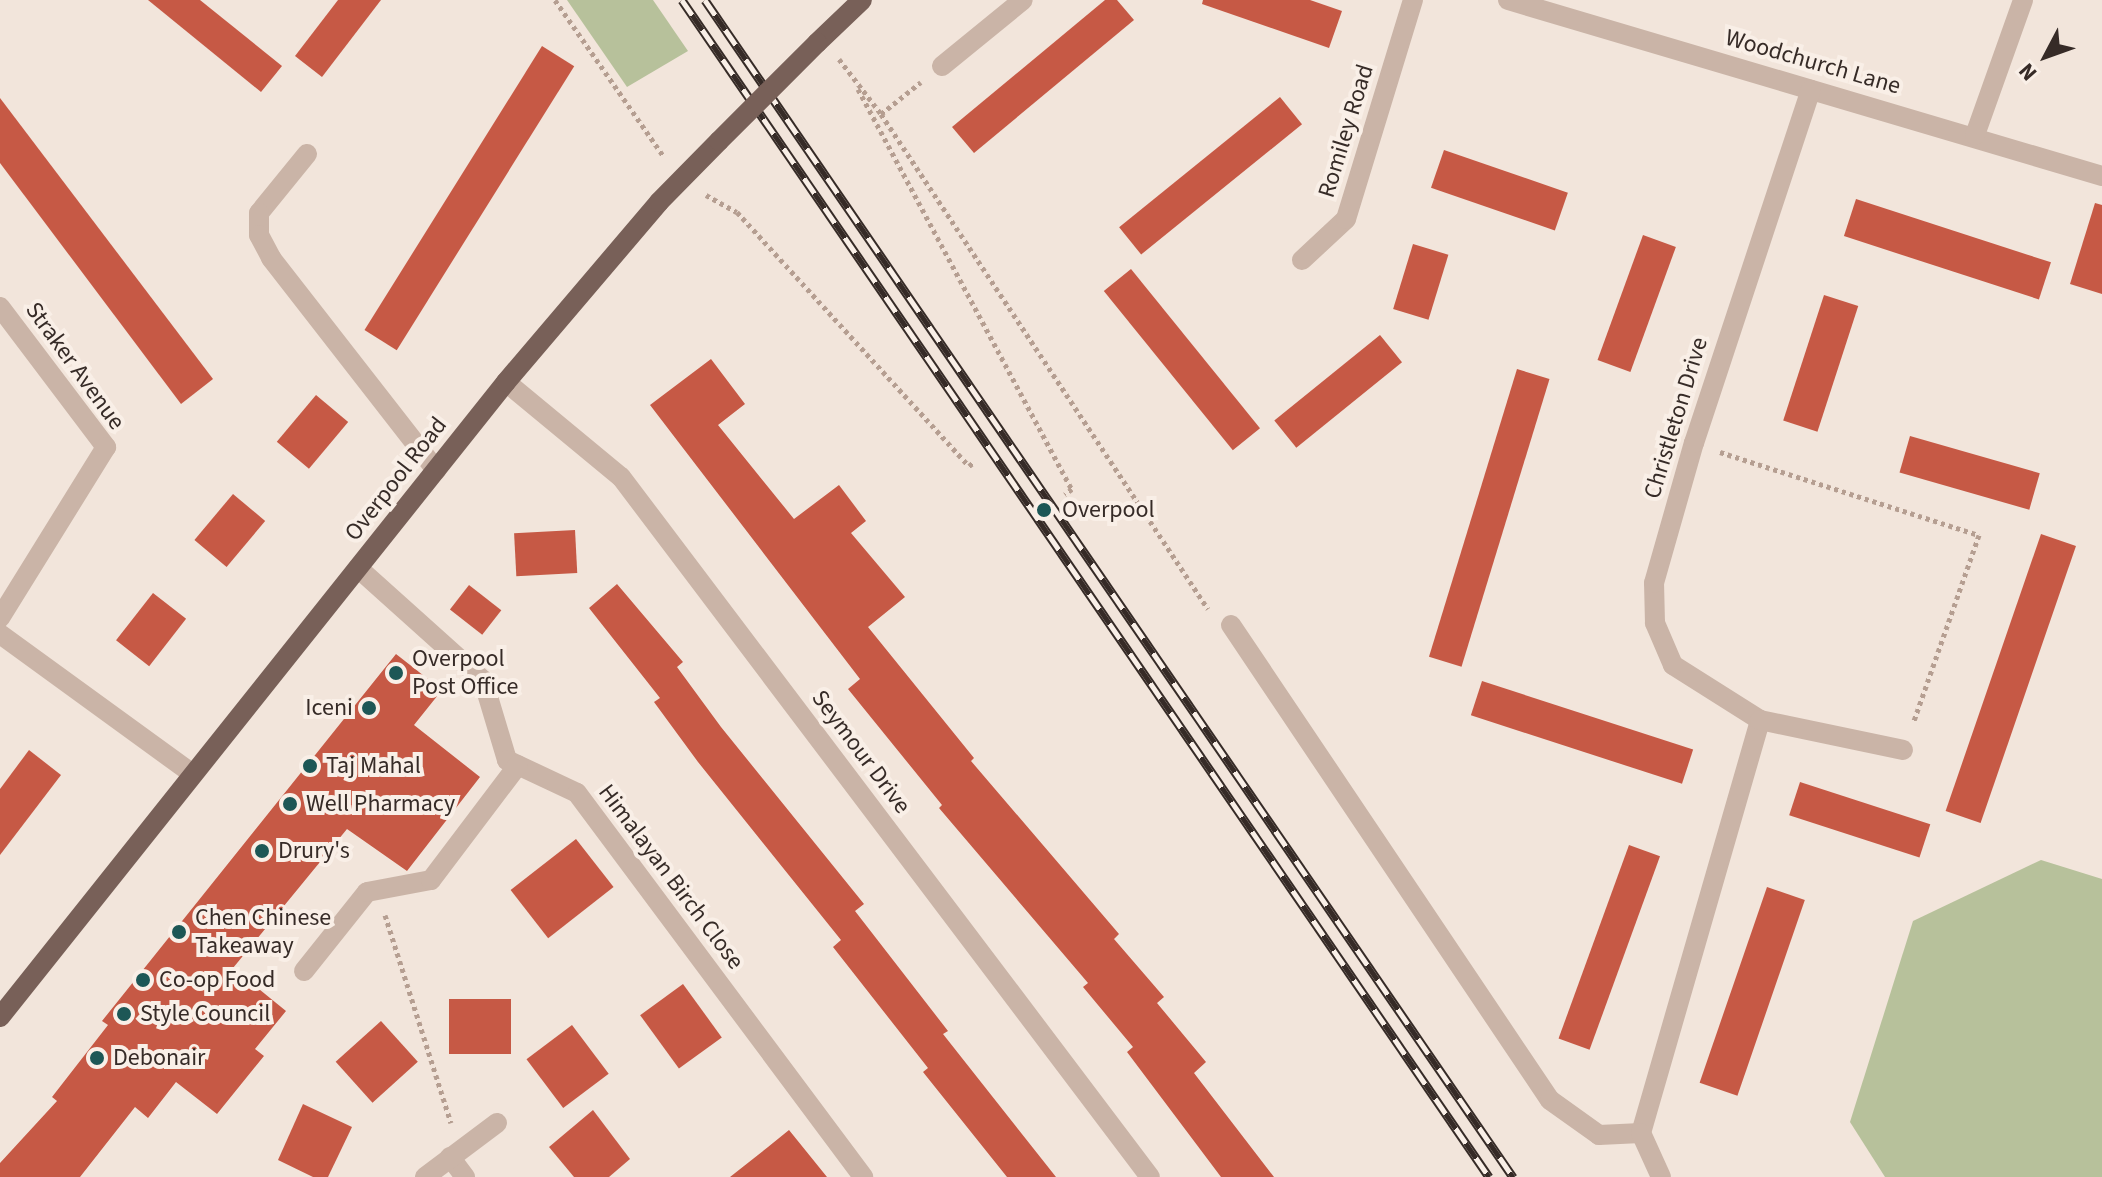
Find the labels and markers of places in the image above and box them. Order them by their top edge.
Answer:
place label: Overpool [1062,496,1155,524]
marker: Overpool [1033,499,1055,521]
place label: Overpool Post Office [412,645,518,701]
marker: Overpool Post Office [387,664,405,682]
place label: Iceni [305,694,353,722]
marker: Iceni [360,699,378,717]
place label: Taj Mahal [326,752,421,780]
marker: Taj Mahal [301,757,319,775]
place label: Well Pharmacy [306,790,455,818]
marker: Well Pharmacy [281,795,299,813]
place label: Drury's [278,837,350,865]
marker: Drury's [253,842,271,860]
place label: Chen Chinese Takeaway [195,904,331,960]
marker: Chen Chinese Takeaway [170,923,188,941]
place label: Co-op Food [159,966,275,994]
marker: Co-op Food [134,971,152,989]
place label: Style Council [140,1000,270,1028]
marker: Style Council [115,1005,133,1023]
place label: Debonair [113,1044,205,1072]
marker: Debonair [88,1049,106,1067]

